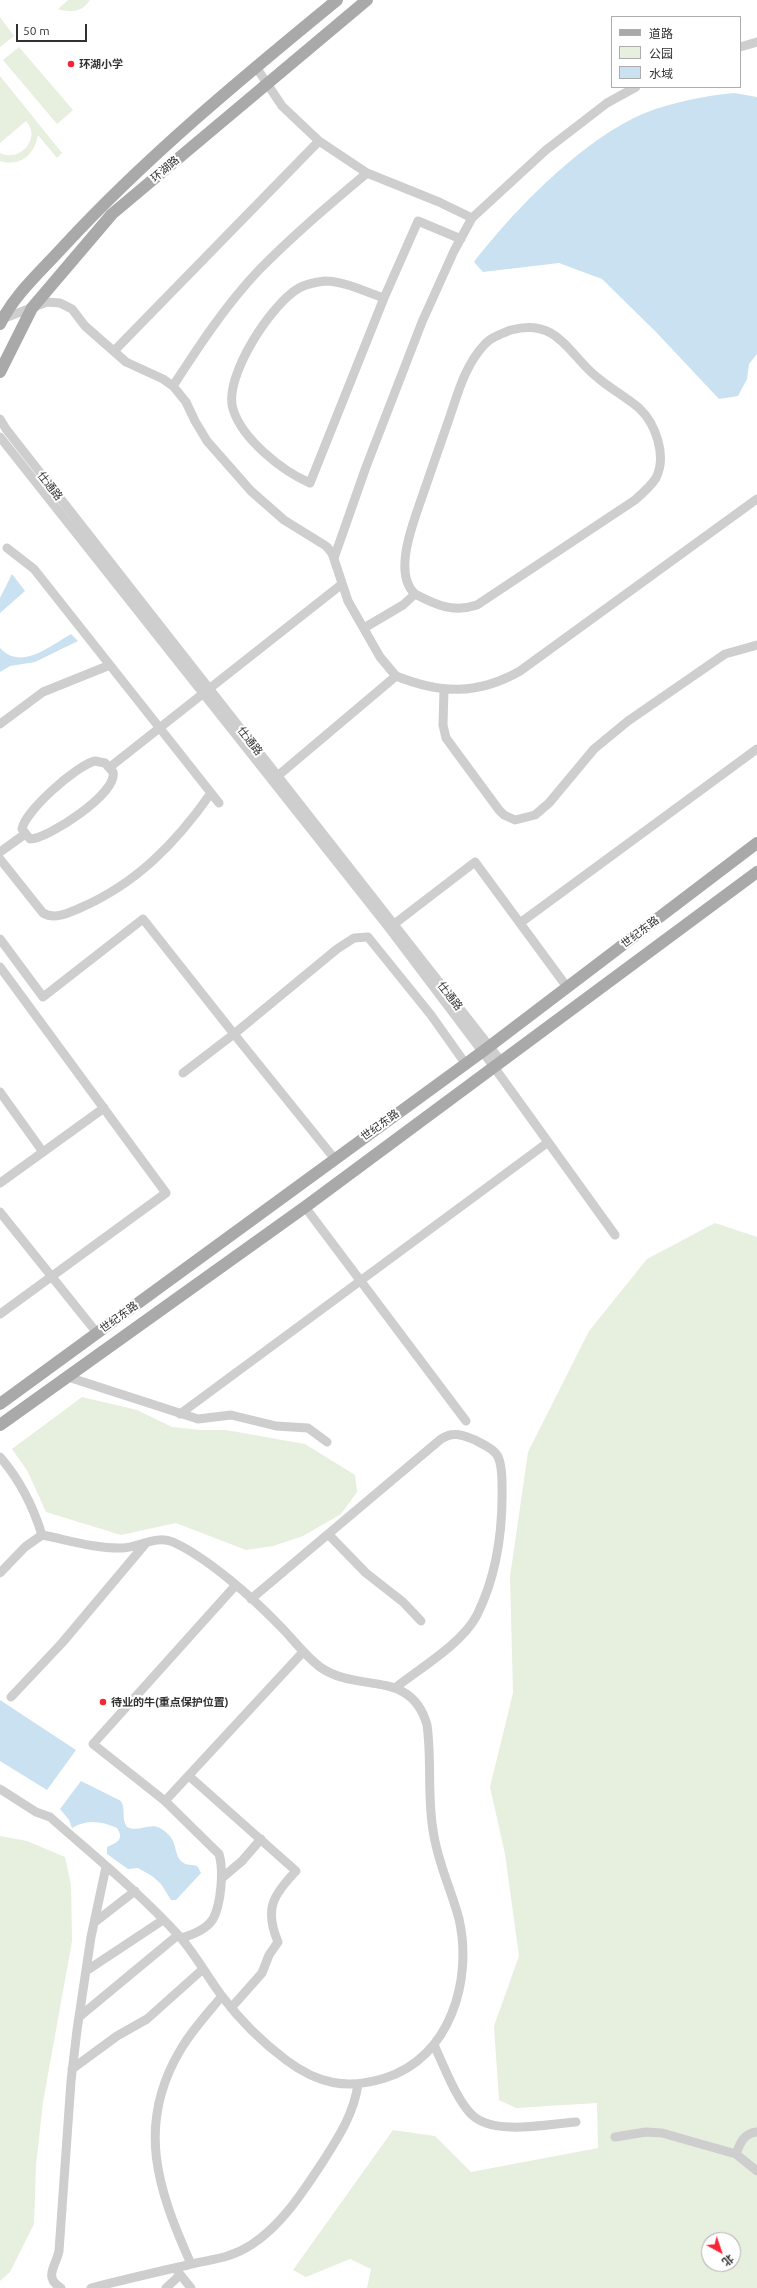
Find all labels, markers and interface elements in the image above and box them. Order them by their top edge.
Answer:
scale bar [18,16,89,42]
legend [611,16,741,88]
text: 50 m [23,24,50,37]
text: 道路 [649,27,673,40]
text: 公园 [649,47,673,60]
place label: 环湖小学 [79,57,123,71]
marker: 环湖小学 [66,59,76,69]
text: 水域 [649,67,673,80]
street label: 环湖路 [148,153,182,185]
street label: 仕通路 [35,469,65,503]
street label: 仕通路 [235,724,265,758]
street label: 世纪东路 [618,913,662,951]
street label: 仕通路 [435,979,465,1013]
street label: 世纪东路 [358,1107,402,1143]
street label: 世纪东路 [97,1299,141,1335]
place label: 待业的牛(重点保护位置) [111,1695,229,1709]
marker: 待业的牛(重点保护位置) [98,1697,108,1707]
north arrow [701,2232,741,2272]
text: 北 [720,2252,736,2269]

